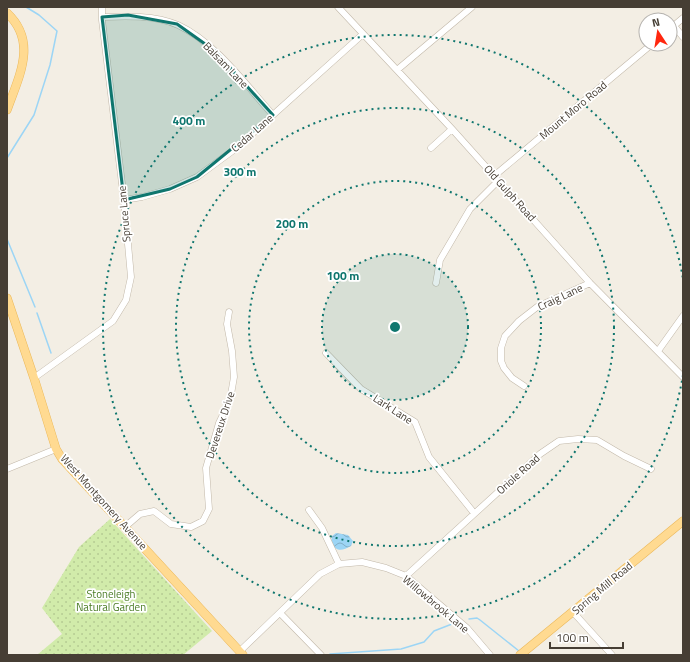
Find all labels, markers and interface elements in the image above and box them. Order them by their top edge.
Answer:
north arrow [638,12,678,52]
text: N [651,14,661,31]
street label: Balsam Lane [200,38,253,92]
street label: Mount Moro Road [536,77,610,143]
street label: Cedar Lane [227,110,277,156]
text: 400 m [173,111,205,130]
street label: Old Gulph Road [480,161,540,225]
text: 300 m [224,162,256,181]
street label: Spruce Lane [114,185,134,243]
text: 200 m [276,214,308,233]
text: 100 m [327,266,359,285]
street label: Craig Lane [535,279,586,314]
centre of rings [388,320,402,334]
street label: Devereux Drive [202,389,239,461]
street label: Lark Lane [370,390,416,428]
street label: Oriole Road [493,450,543,498]
street label: West Montgomery Avenue [57,451,152,554]
street label: Spring Mill Road [568,558,636,618]
street label: Willowbrook Lane [399,571,473,637]
park label: Stoneleigh Natural Garden [76,586,146,615]
scale bar [550,624,623,650]
text: 100 m [556,628,589,647]

